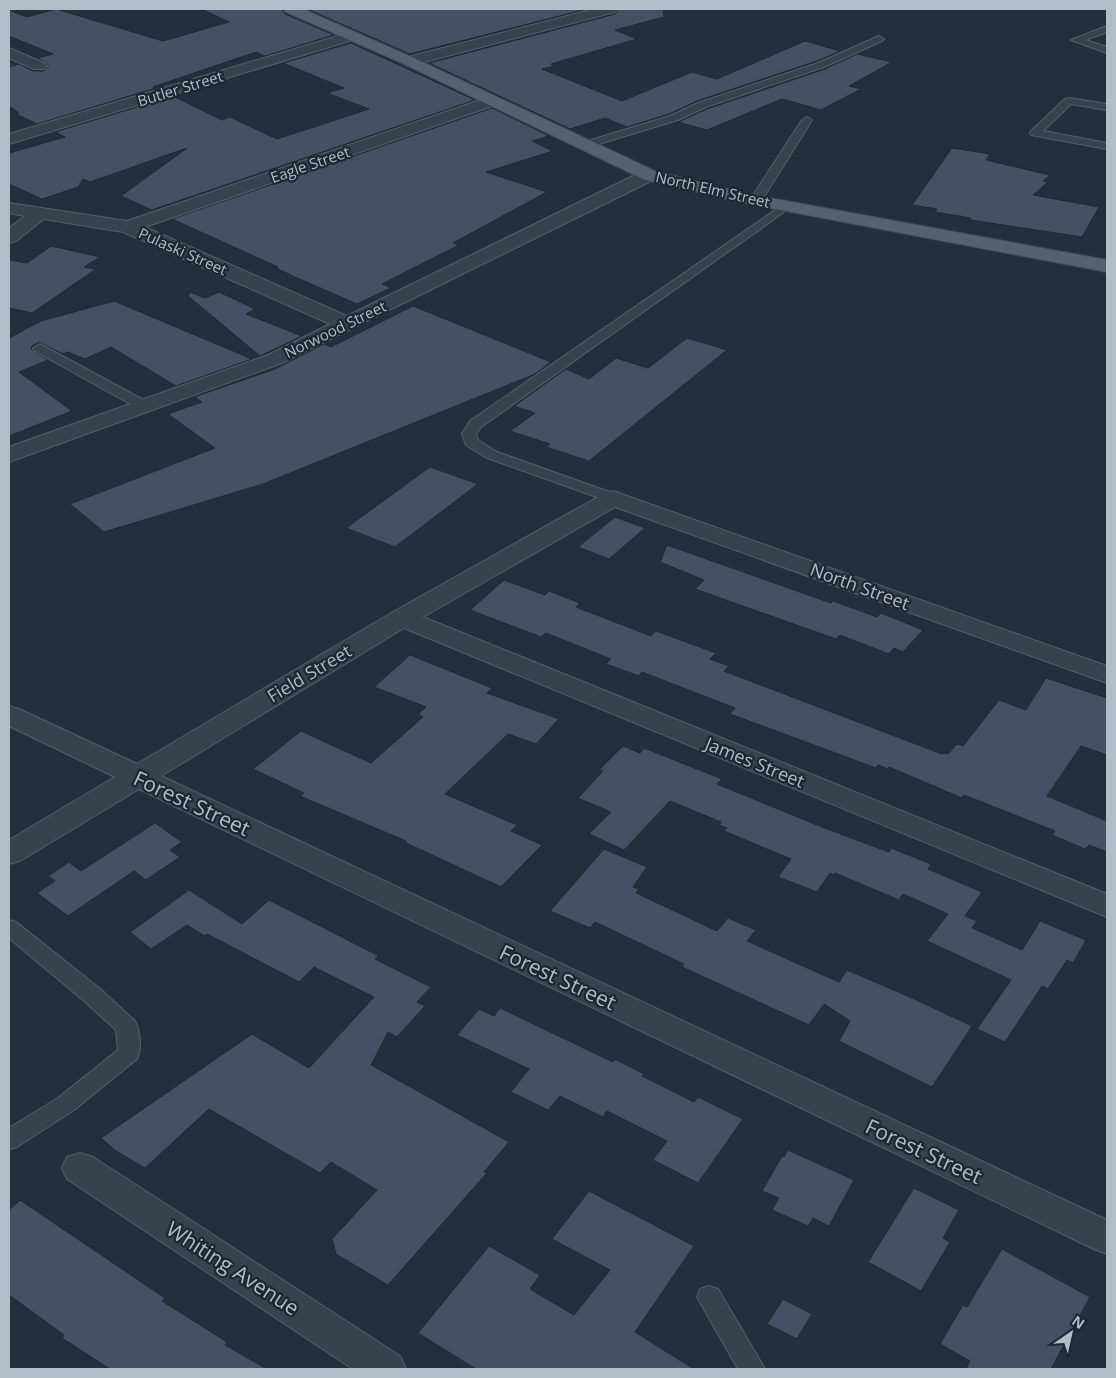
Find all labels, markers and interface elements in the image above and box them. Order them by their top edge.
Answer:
street label: Butler Street [135,66,225,110]
street label: Eagle Street [268,141,352,187]
street label: North Elm Street [654,166,772,212]
street label: Pulaski Street [136,223,230,279]
street label: Norwood Street [281,296,389,362]
street label: North Street [807,557,913,615]
street label: Field Street [262,638,356,708]
street label: James Street [700,730,808,793]
street label: Forest Street [129,764,255,842]
street label: Forest Street [495,938,621,1016]
street label: Forest Street [861,1112,987,1190]
street label: Whiting Avenue [161,1215,305,1321]
north arrow [1046,1308,1096,1358]
text: N [1069,1311,1089,1333]

